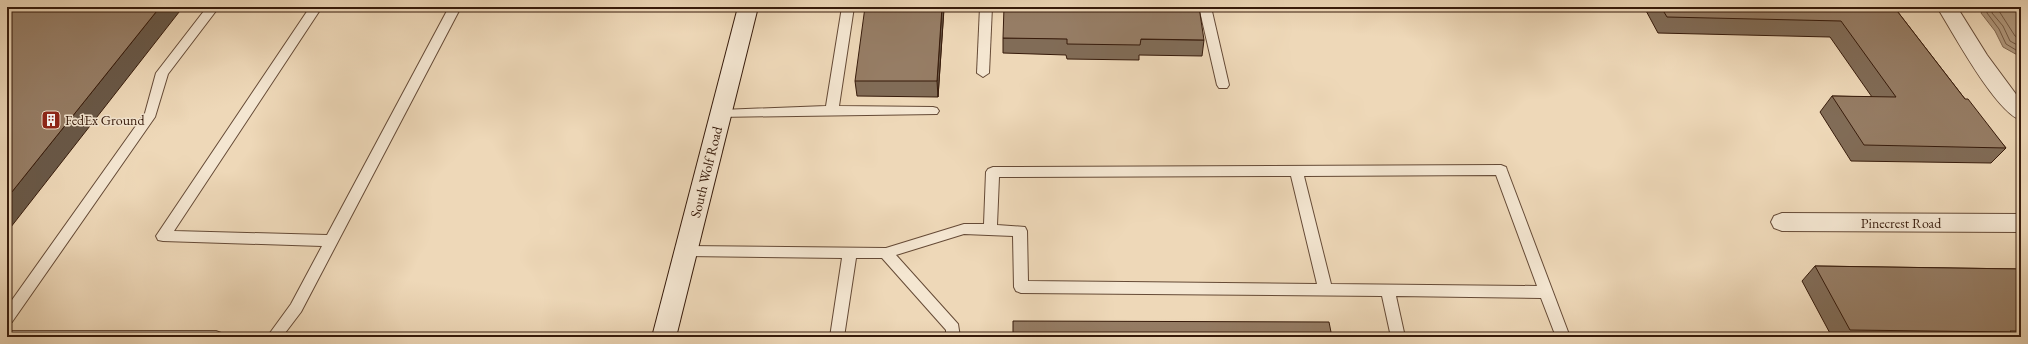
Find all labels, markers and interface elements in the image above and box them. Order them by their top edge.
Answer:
building icon: FedEx Ground [40,109,62,131]
place label: FedEx Ground [65,111,145,129]
street label: South Wolf Road [686,124,726,219]
street label: Pinecrest Road [1861,214,1942,232]

